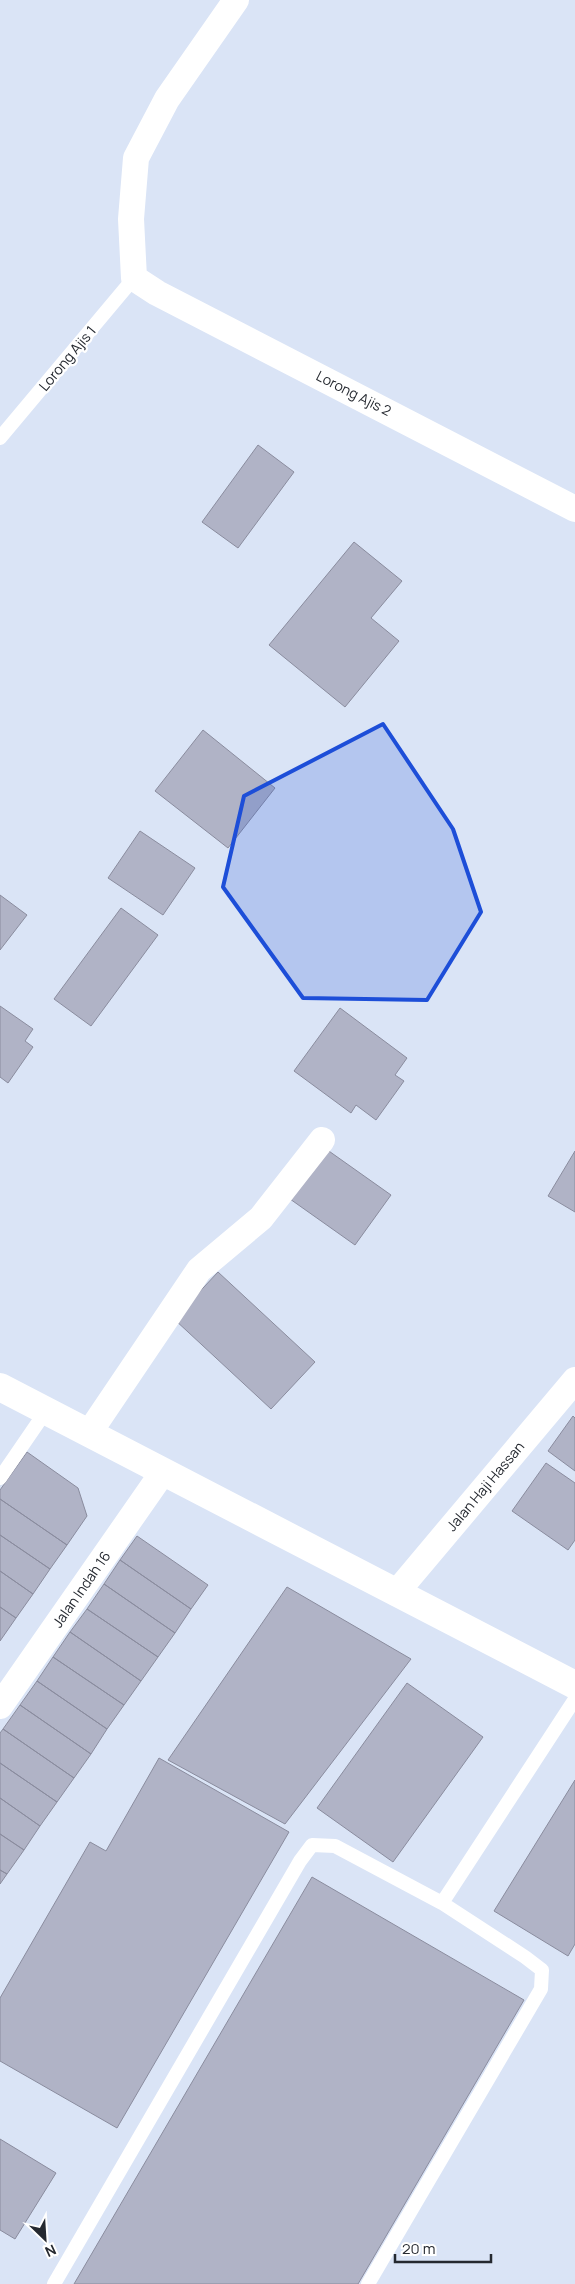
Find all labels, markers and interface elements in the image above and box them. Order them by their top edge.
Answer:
street label: Lorong Ajis 1 [34,322,100,394]
street label: Lorong Ajis 2 [313,366,395,420]
street label: Jalan Haji Hassan [442,1437,528,1535]
street label: Jalan Indah 16 [48,1547,114,1631]
north arrow [20,2214,70,2264]
scale bar [395,2232,491,2264]
text: 20 m [402,2238,435,2259]
text: N [42,2240,59,2262]

